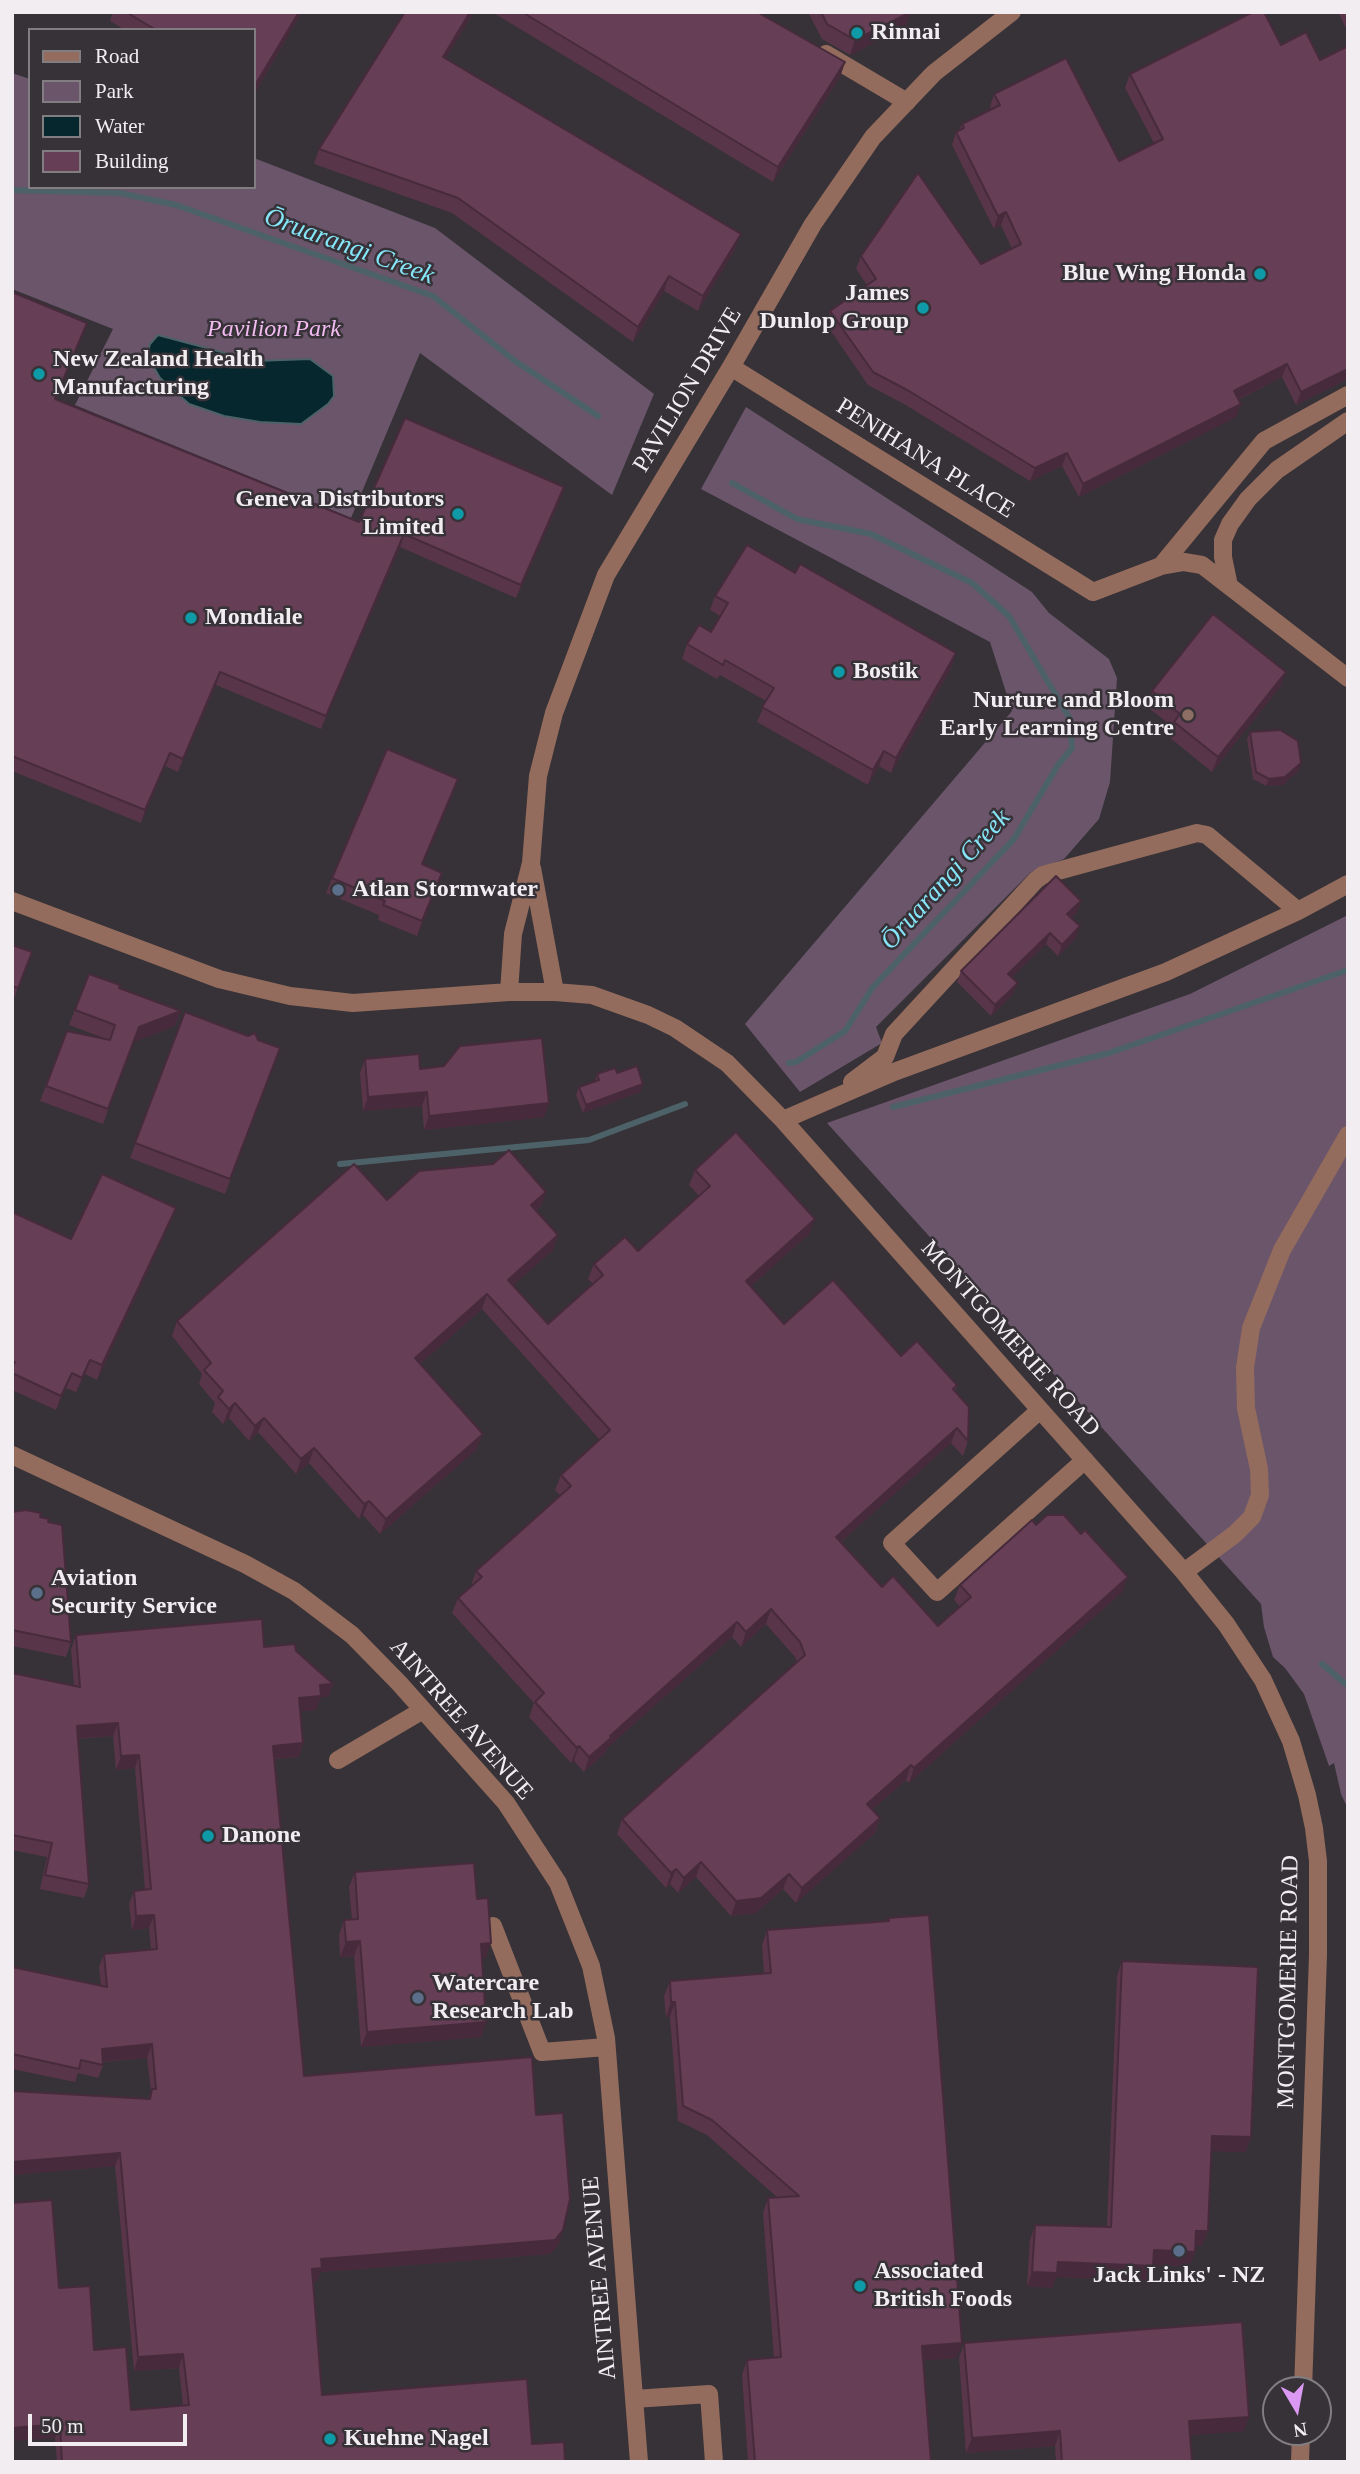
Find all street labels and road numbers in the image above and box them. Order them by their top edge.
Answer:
street label: PAVILION DRIVE [627,302,749,478]
street label: PENIHANA PLACE [831,393,1019,525]
street label: MONTGOMERIE ROAD [914,1235,1106,1443]
street label: AINTREE AVENUE [383,1633,539,1807]
street label: MONTGOMERIE ROAD [1272,1855,1306,2109]
street label: AINTREE AVENUE [577,2175,623,2381]

